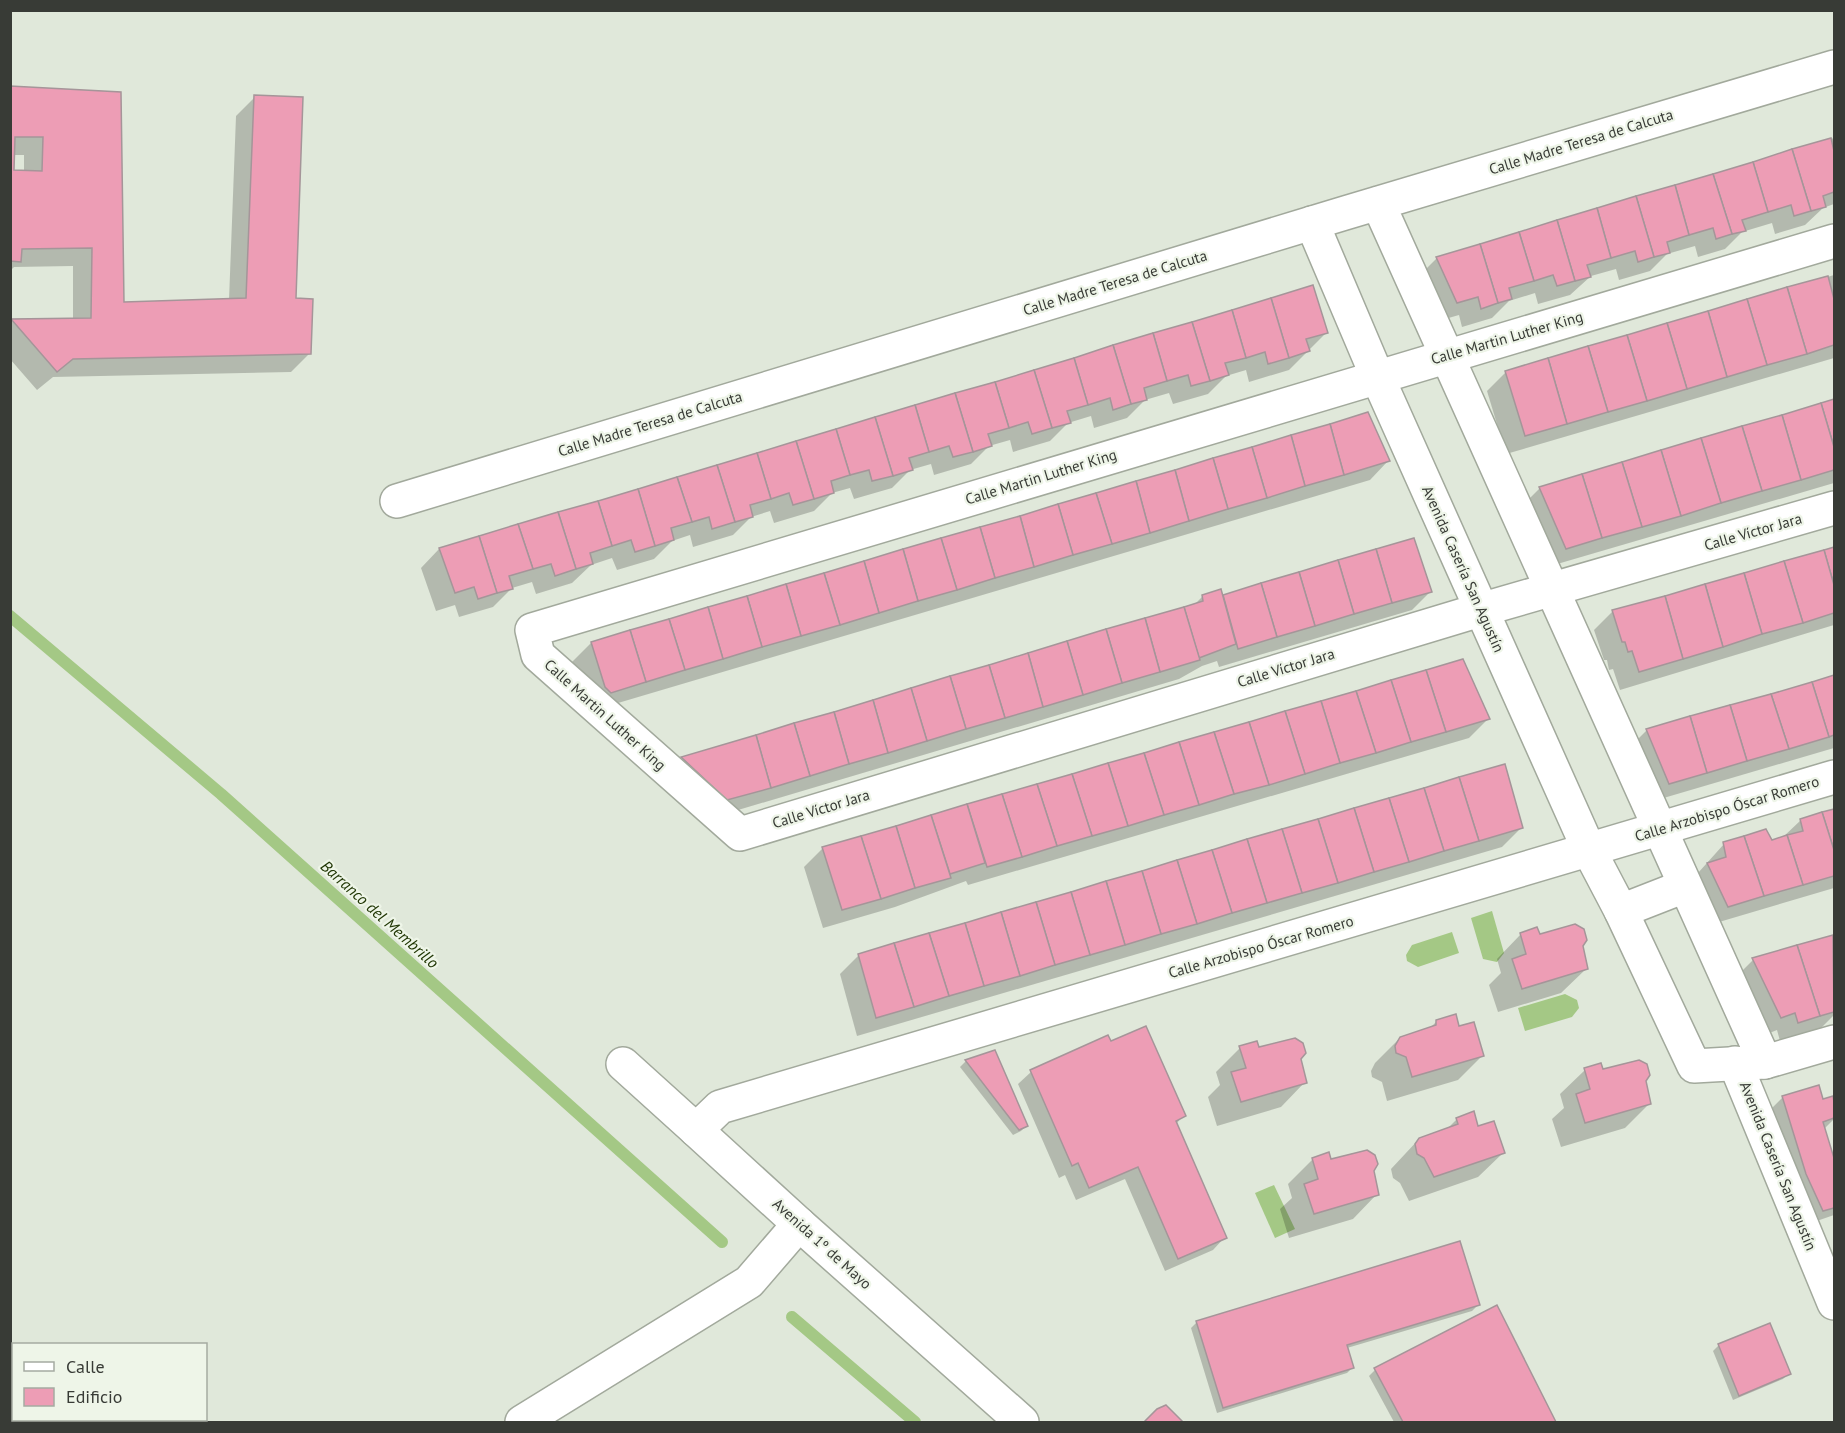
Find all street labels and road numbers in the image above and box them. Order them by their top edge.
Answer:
street label: Calle Madre Teresa de Calcuta [1487,104,1675,179]
street label: Calle Madre Teresa de Calcuta [1021,245,1209,320]
street label: Calle Martin Luther King [1429,307,1585,368]
street label: Calle Madre Teresa de Calcuta [556,386,744,461]
street label: Calle Martin Luther King [963,444,1119,509]
street label: Avenida Casería San Agustín [1418,483,1509,655]
street label: Calle Víctor Jara [1702,509,1804,555]
street label: Calle Víctor Jara [1235,644,1337,691]
street label: Calle Martin Luther King [541,655,670,774]
street label: Calle Arzobispo Óscar Romero [1632,771,1821,846]
street label: Calle Víctor Jara [770,785,872,832]
street label: Calle Arzobispo Óscar Romero [1166,911,1356,982]
street label: Avenida Casería San Agustín [1736,1079,1821,1253]
street label: Avenida 1º de Mayo [769,1194,876,1293]

